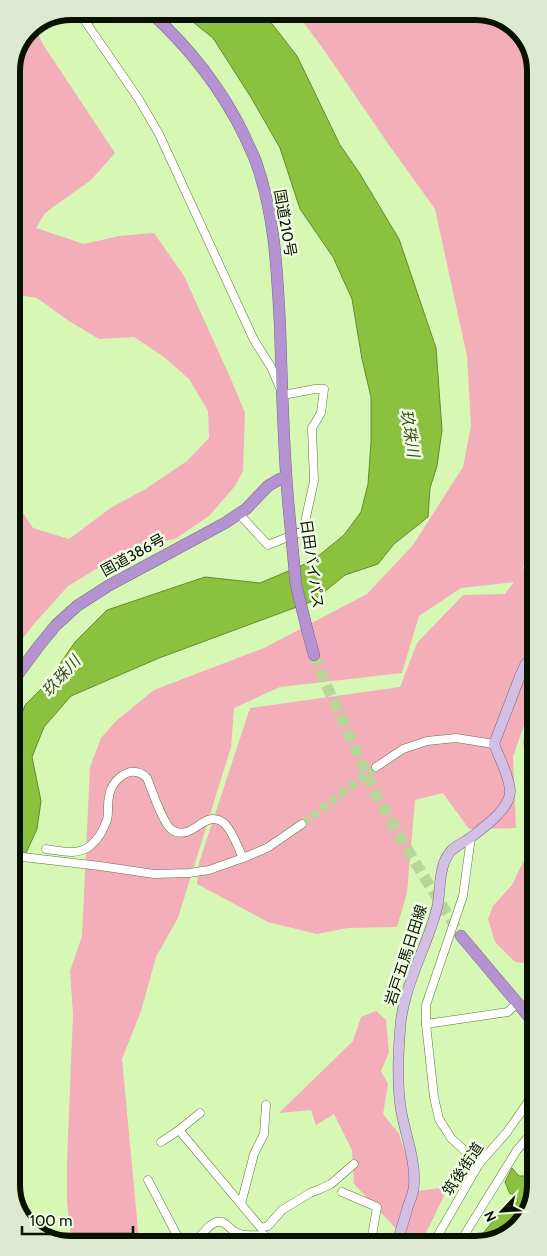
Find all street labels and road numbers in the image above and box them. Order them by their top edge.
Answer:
street label: 国道210号 [270,188,300,258]
street label: 日田バイパス [297,518,327,610]
street label: 国道386号 [98,530,168,580]
street label: 岩戸五馬日田線 [381,902,431,1008]
street label: 筑後街道 [439,1139,487,1199]

